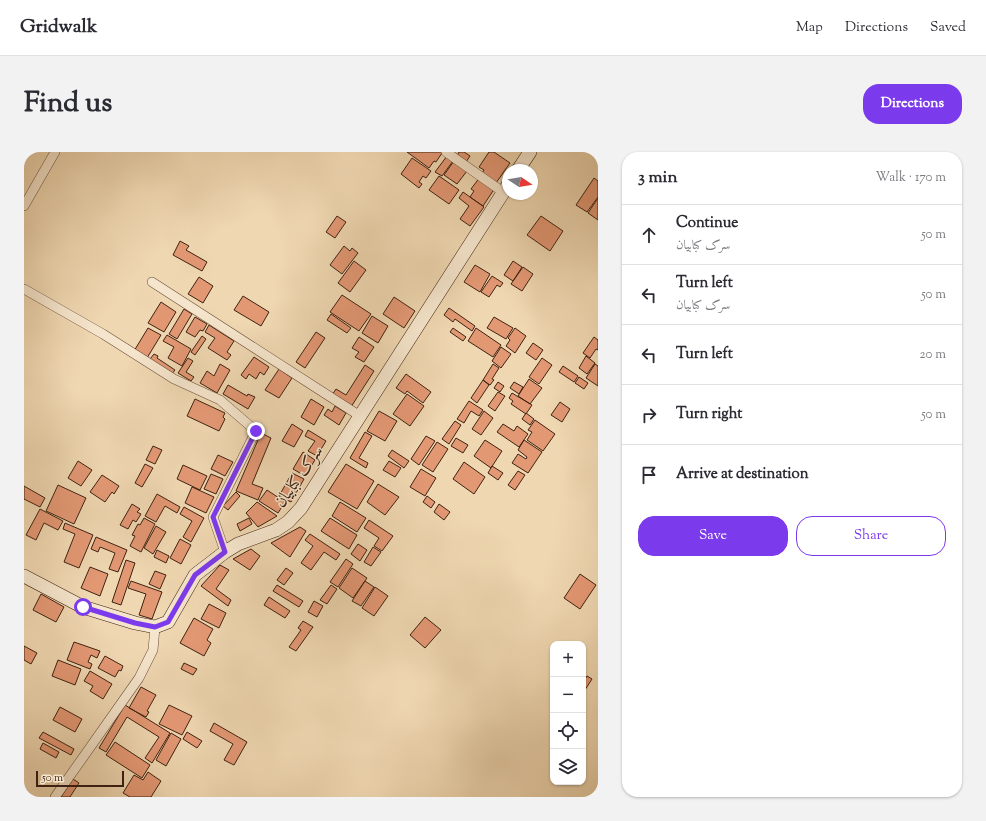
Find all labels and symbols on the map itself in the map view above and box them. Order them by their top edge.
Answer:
north arrow [502,164,538,200]
route end [247,422,265,440]
street label: سرک کبابیان [269,441,330,513]
route start [74,598,92,616]
scale bar [36,769,124,788]

